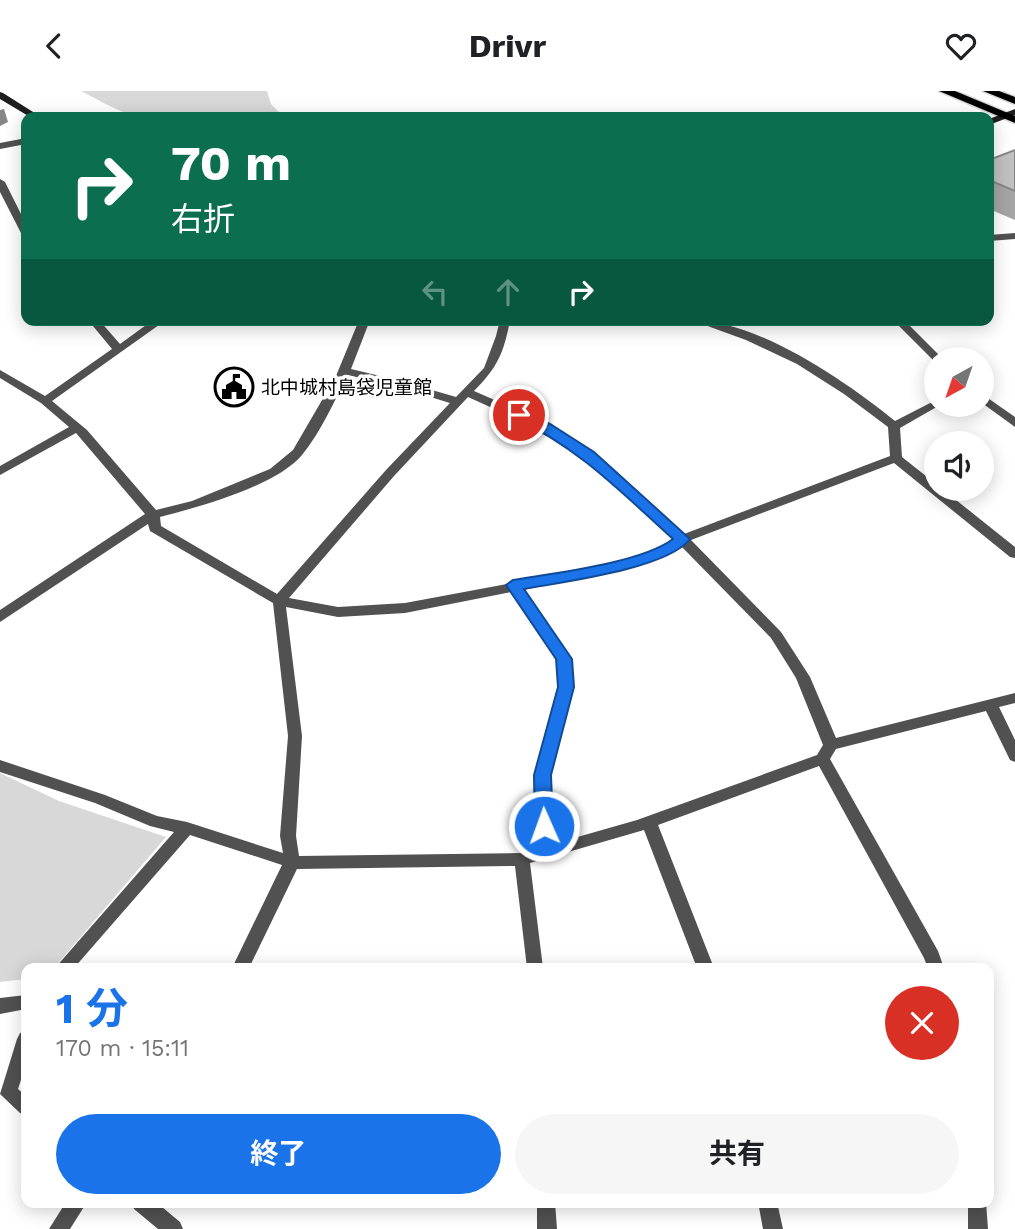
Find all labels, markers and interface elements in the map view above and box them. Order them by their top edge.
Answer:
icon: back [35,27,73,65]
text: Drivr [469,27,546,65]
icon: heart [942,27,980,65]
text: 70 m [171,134,291,192]
icon: right [56,140,147,231]
text: 右折 [171,200,235,238]
icon: left [416,273,454,311]
icon: ahead [489,273,527,311]
icon: right [562,273,600,311]
north arrow [924,347,994,417]
map controls [924,347,994,501]
public building icon: 北中城村島袋児童館 [213,366,255,408]
place label: 北中城村島袋児童館 [261,376,432,399]
pin [489,385,549,445]
icon: arrive [500,396,538,434]
button: sound [924,431,994,501]
position arrow [507,789,581,863]
text: 1 分 [56,984,128,1033]
button: close [885,986,959,1060]
text: 170 m · 15:11 [56,1035,189,1062]
button: 終了 [56,1114,501,1194]
button: 共有 [515,1114,959,1194]

